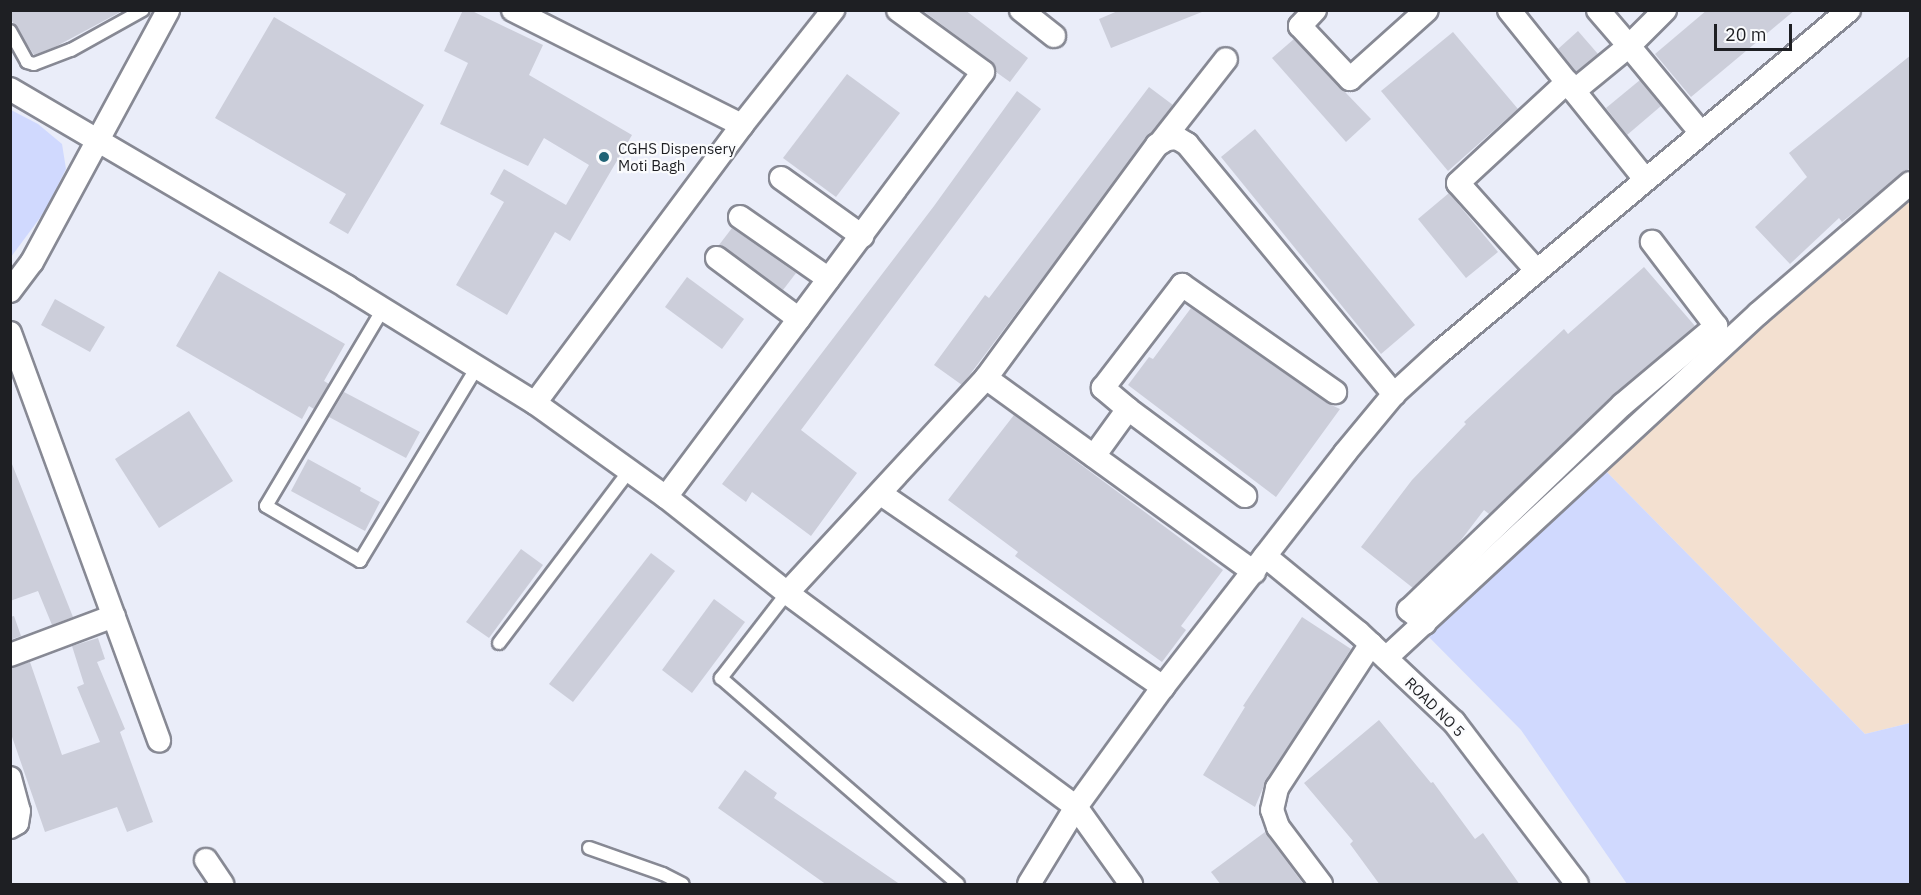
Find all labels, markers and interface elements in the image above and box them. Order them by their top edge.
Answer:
scale bar [1717,12,1795,50]
text: 20 m [1725,23,1767,46]
place label: CGHS Dispensery Moti Bagh [618,139,736,174]
marker: CGHS Dispensery Moti Bagh [595,148,613,166]
street label: ROAD NO 5 [1401,673,1469,741]

